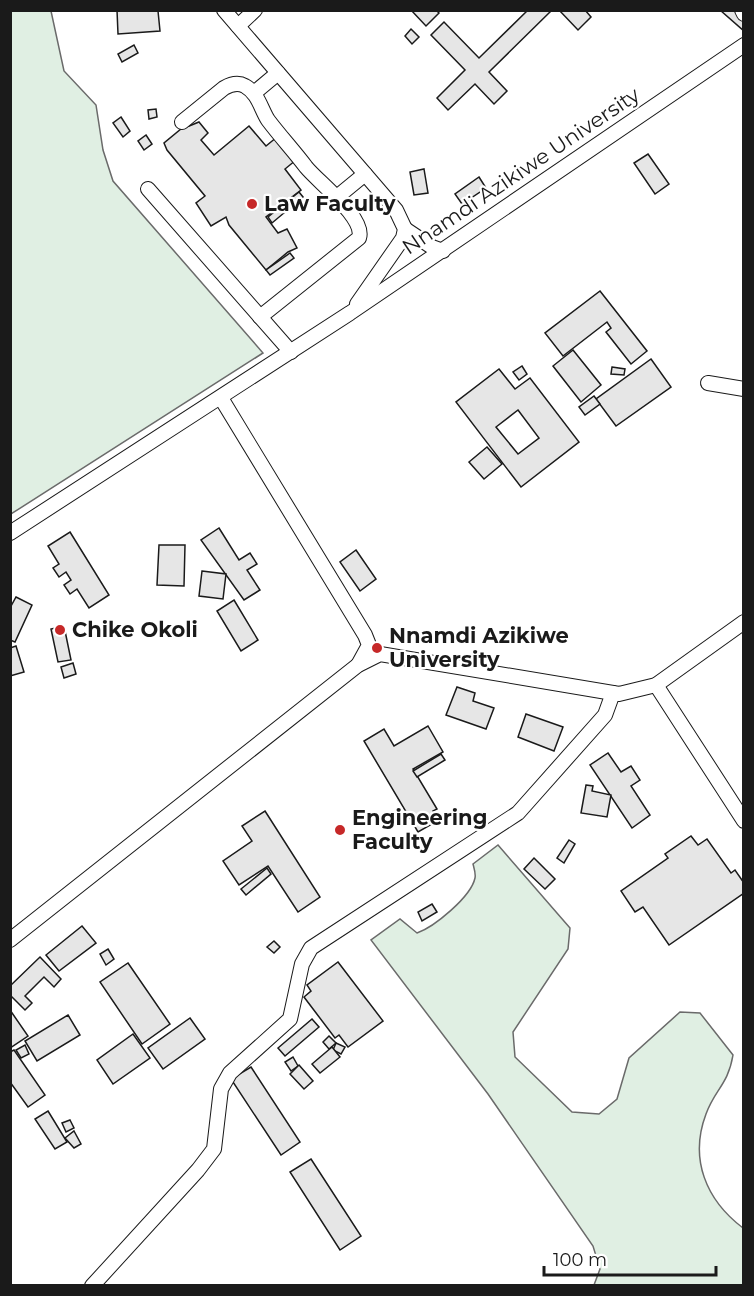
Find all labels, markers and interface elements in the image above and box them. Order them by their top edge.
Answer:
street label: Nnamdi Azikiwe University [397,81,645,259]
place label: Law Faculty [264,191,396,216]
marker: Law Faculty [245,197,259,211]
place label: Chike Okoli [72,617,198,642]
marker: Chike Okoli [53,623,67,637]
place label: Nnamdi Azikiwe University [389,623,569,672]
marker: Nnamdi Azikiwe University [370,641,384,655]
place label: Engineering Faculty [352,805,487,854]
marker: Engineering Faculty [333,823,347,837]
scale bar [544,1239,716,1277]
text: 100 m [553,1249,607,1271]

